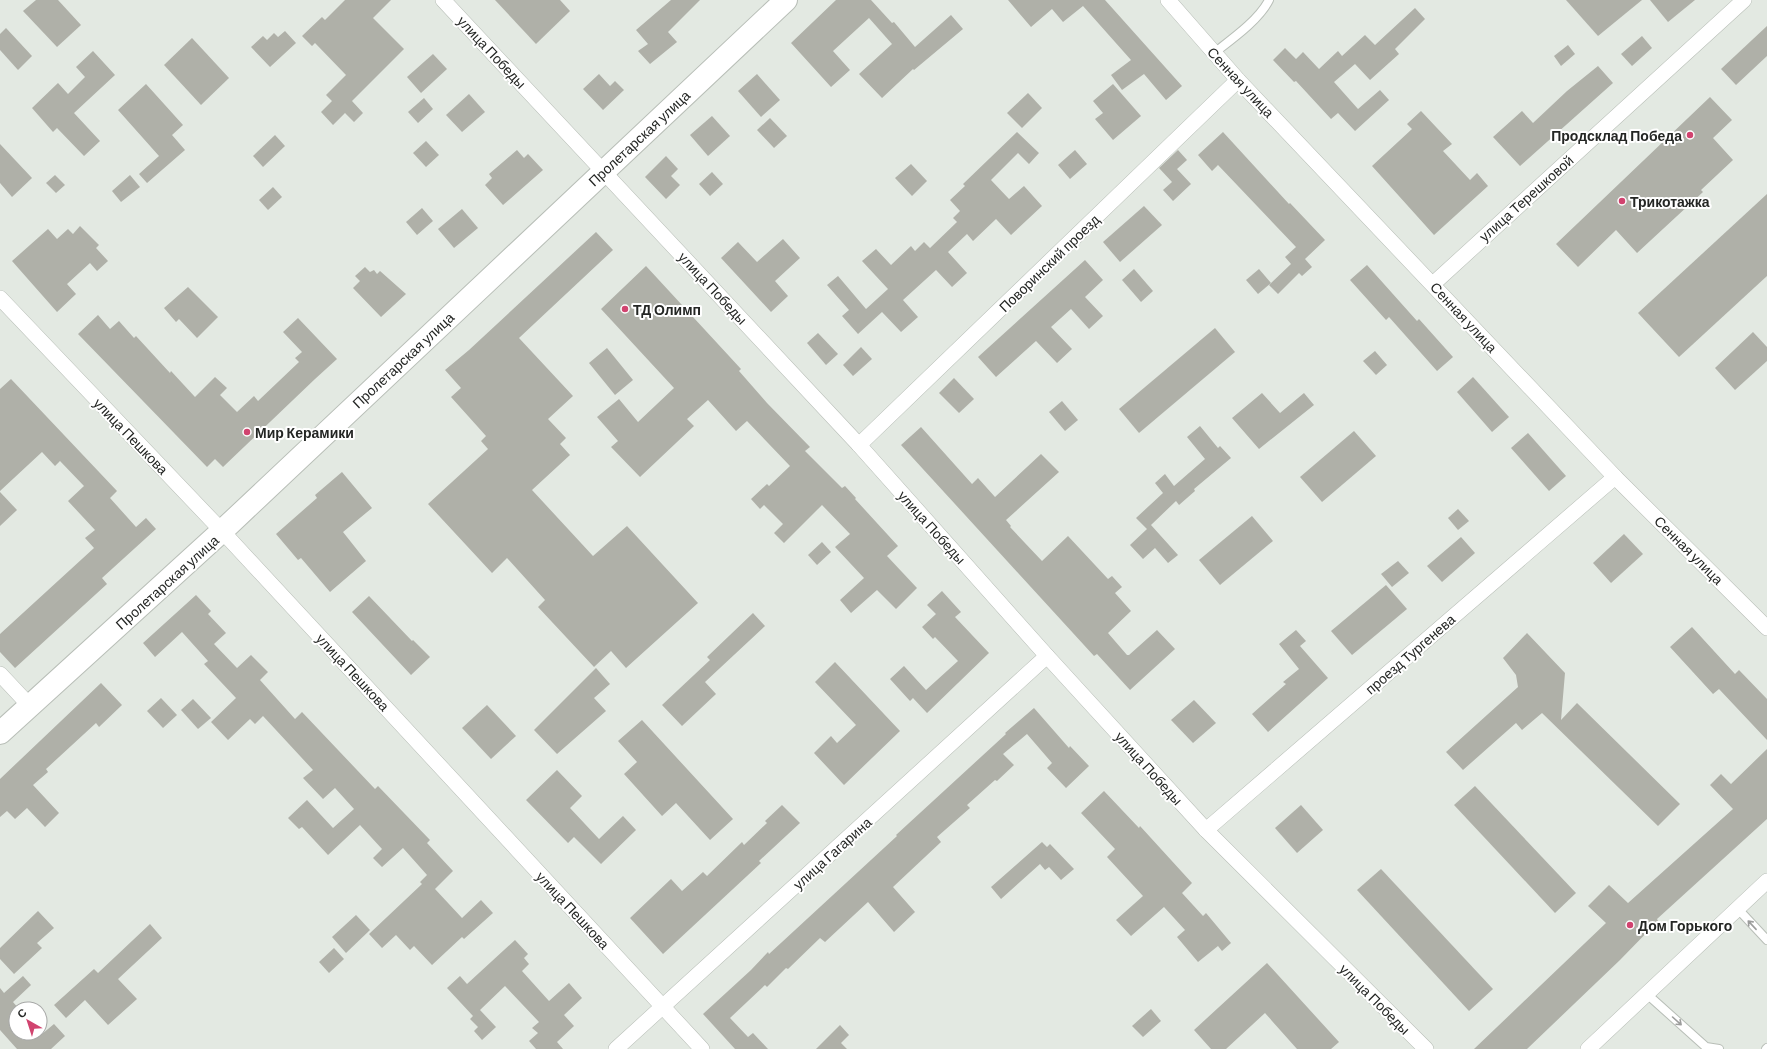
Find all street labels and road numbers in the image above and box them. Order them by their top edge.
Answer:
street label: улица Победы [454,12,530,92]
street label: Сенная улица [1204,43,1278,121]
street label: Пролетарская улица [585,86,693,189]
street label: улица Терешковой [1475,151,1577,245]
street label: Поворинский проезд [995,211,1103,315]
street label: улица Победы [675,248,751,328]
street label: Сенная улица [1427,278,1501,356]
street label: Пролетарская улица [349,308,457,411]
street label: улица Пешкова [90,394,172,478]
street label: улица Победы [895,487,969,567]
street label: Сенная улица [1651,512,1727,588]
street label: Пролетарская улица [112,531,222,633]
street label: проезд Тургенева [1362,610,1458,698]
street label: улица Пешкова [313,630,393,714]
street label: улица Победы [1112,728,1186,808]
street label: улица Гагарина [789,813,875,893]
street label: улица Пешкова [533,868,613,952]
street label: улица Победы [1336,960,1414,1038]

